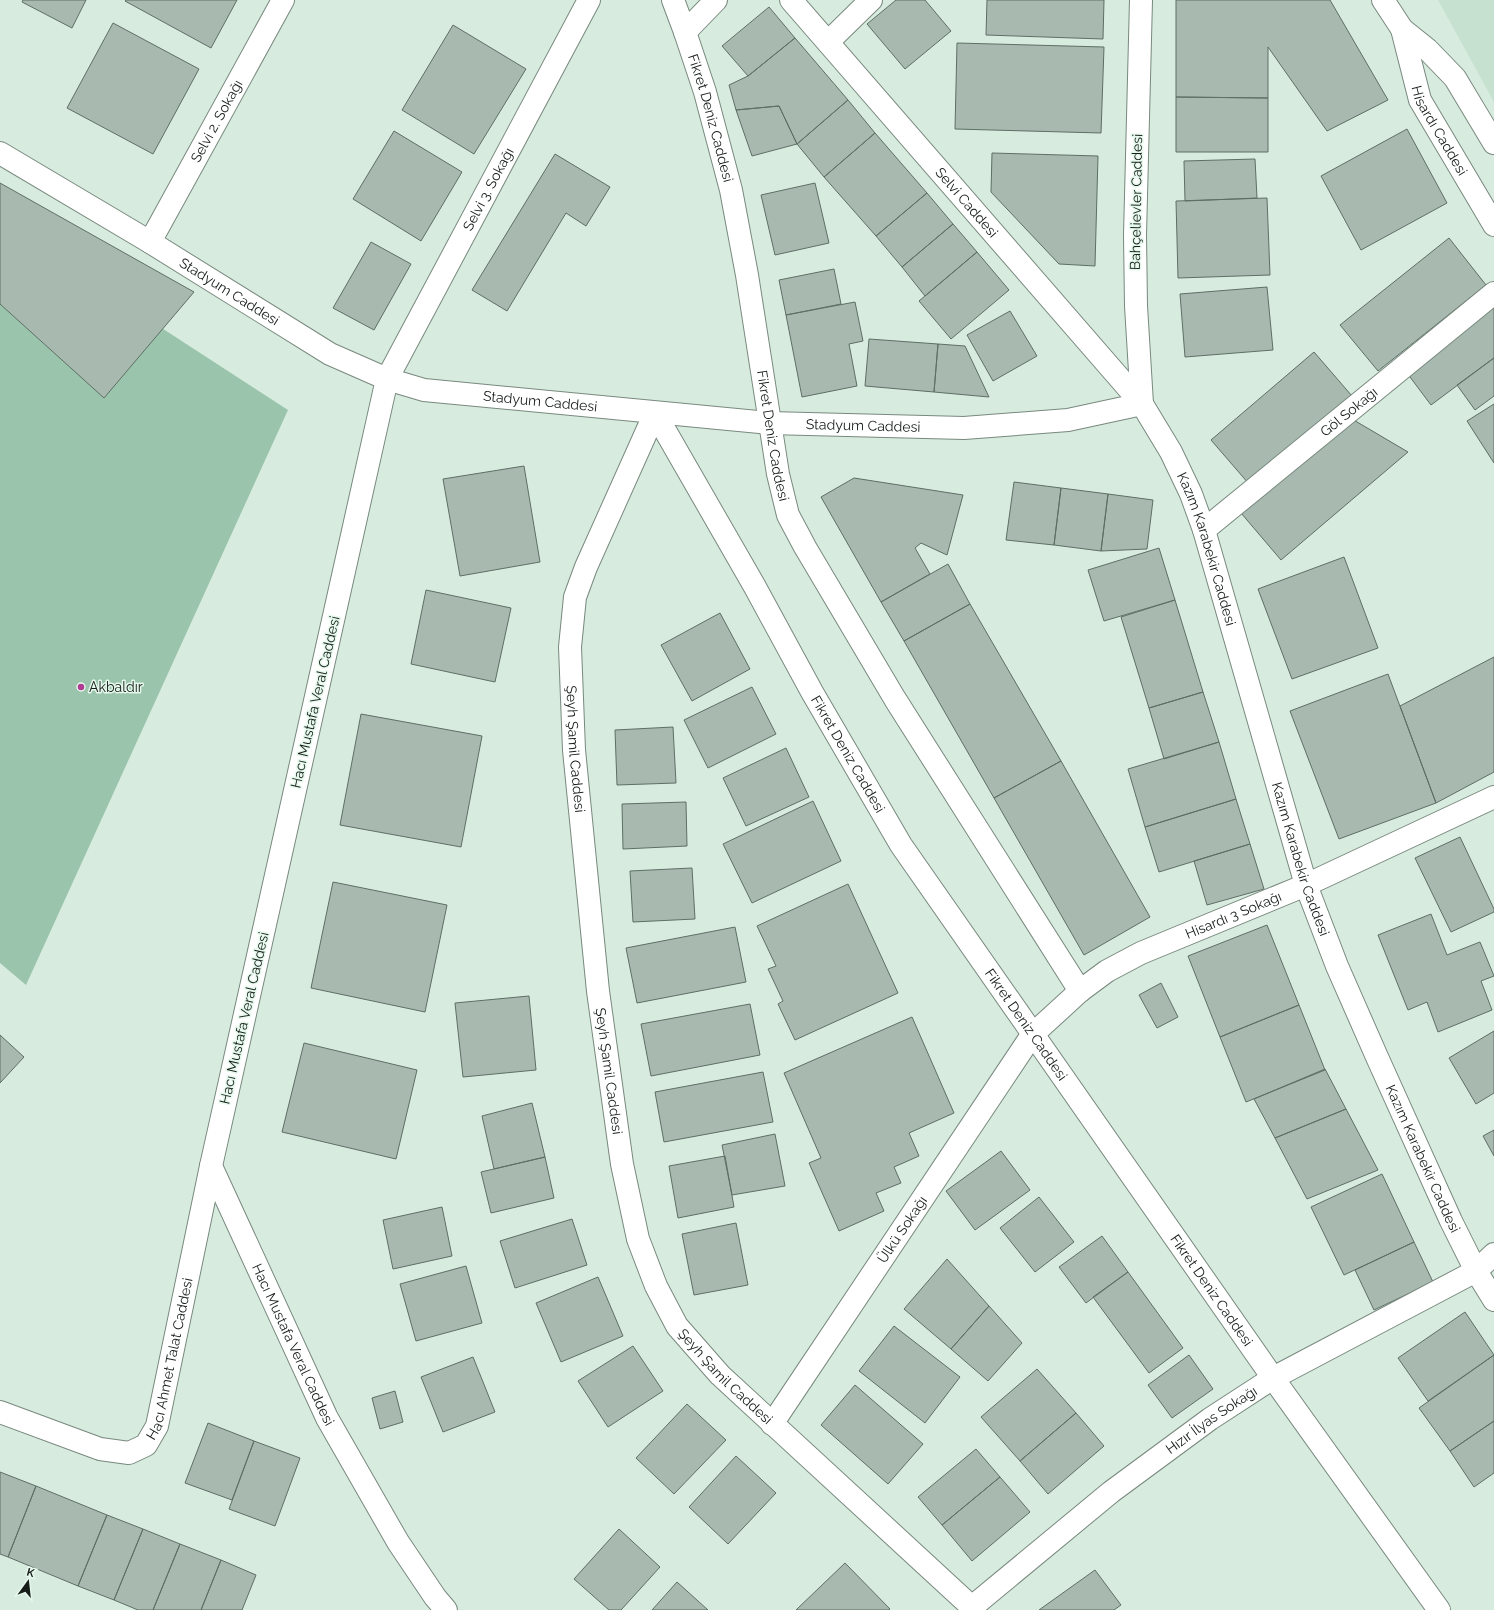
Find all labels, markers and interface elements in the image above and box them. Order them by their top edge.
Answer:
street label: Fikret Deniz Caddesi [685,52,737,184]
street label: Selvi 2. Sokağı [187,77,246,165]
street label: Hisardı Caddesi [1409,84,1471,178]
street label: Bahçelievler Caddesi [1127,134,1145,270]
street label: Selvi 3. Sokağı [459,145,517,234]
street label: Selvi Caddesi [932,164,1001,240]
street label: Stadyum Caddesi [177,254,282,328]
street label: Fikret Deniz Caddesi [754,369,792,503]
street label: Göl Sokağı [1317,384,1381,440]
street label: Stadyum Caddesi [482,388,598,415]
street label: Stadyum Caddesi [806,416,921,435]
street label: Kazım Karabekir Caddesi [1174,470,1239,628]
street label: Hacı Mustafa Veral Caddesi [287,614,343,790]
place label: Akbaldır [89,679,143,695]
marker: Akbaldır [76,682,86,692]
street label: Şeyh Şamil Caddesi [563,685,588,813]
street label: Fikret Deniz Caddesi [808,693,888,815]
street label: Kazım Karabekir Caddesi [1269,780,1333,938]
street label: Hisardı 3 Sokağı [1183,888,1284,942]
street label: Hacı Mustafa Veral Caddesi [216,930,272,1106]
street label: Fikret Deniz Caddesi [982,966,1071,1083]
street label: Şeyh Şamil Caddesi [592,1007,626,1135]
street label: Kazım Karabekir Caddesi [1383,1082,1463,1235]
street label: Ülkü Sokağı [872,1193,930,1266]
street label: Fikret Deniz Caddesi [1167,1231,1256,1349]
street label: Hacı Mustafa Veral Caddesi [249,1261,338,1428]
street label: Hacı Ahmet Talat Caddesi [143,1276,196,1442]
street label: Şeyh Şamil Caddesi [675,1325,776,1427]
street label: Hızır İlyas Sokağı [1162,1383,1260,1457]
north arrow [8,1562,48,1602]
text: K [25,1566,36,1580]

